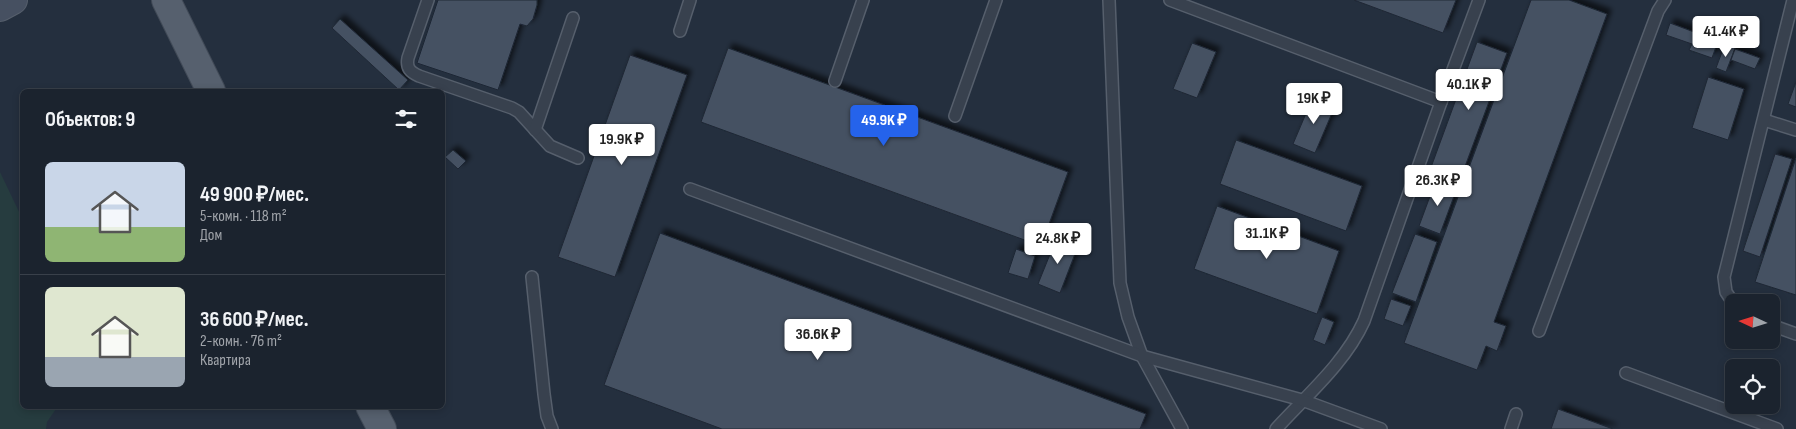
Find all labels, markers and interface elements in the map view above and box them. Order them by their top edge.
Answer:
pin: 41.4K ₽ [1680,15,1772,58]
text: 41.4K ₽ [1704,22,1748,41]
pin: 40.1K ₽ [1423,68,1515,111]
text: 40.1K ₽ [1447,75,1491,94]
pin: 19K ₽ [1279,82,1349,125]
text: 19K ₽ [1297,89,1331,108]
pin: 49.9K ₽ [838,104,930,147]
icon: filters [392,105,420,133]
text: Объектов: 9 [45,107,135,132]
text: 49.9K ₽ [861,111,907,130]
pin: 19.9K ₽ [576,124,668,166]
text: 19.9K ₽ [600,130,644,149]
pin: 26.3K ₽ [1392,164,1484,207]
text: 26.3K ₽ [1416,171,1460,190]
icon: home [85,182,145,242]
text: 49 900 ₽/мес. [200,182,309,207]
text: 5-комн. · 118 m² [200,207,287,226]
pin: 31.1K ₽ [1221,218,1313,260]
pin: 24.8K ₽ [1012,222,1104,265]
text: 31.1K ₽ [1245,224,1289,243]
text: Дом [200,226,222,245]
text: 24.8K ₽ [1035,229,1081,248]
north arrow [1725,294,1780,349]
map controls [1725,294,1780,414]
icon: home [85,307,145,367]
text: 36 600 ₽/мес. [200,307,309,332]
pin: 36.6K ₽ [772,318,864,361]
text: 36.6K ₽ [796,325,841,344]
text: 2-комн. · 76 m² [200,332,282,351]
text: Квартира [200,351,251,370]
button: locate [1725,359,1780,414]

